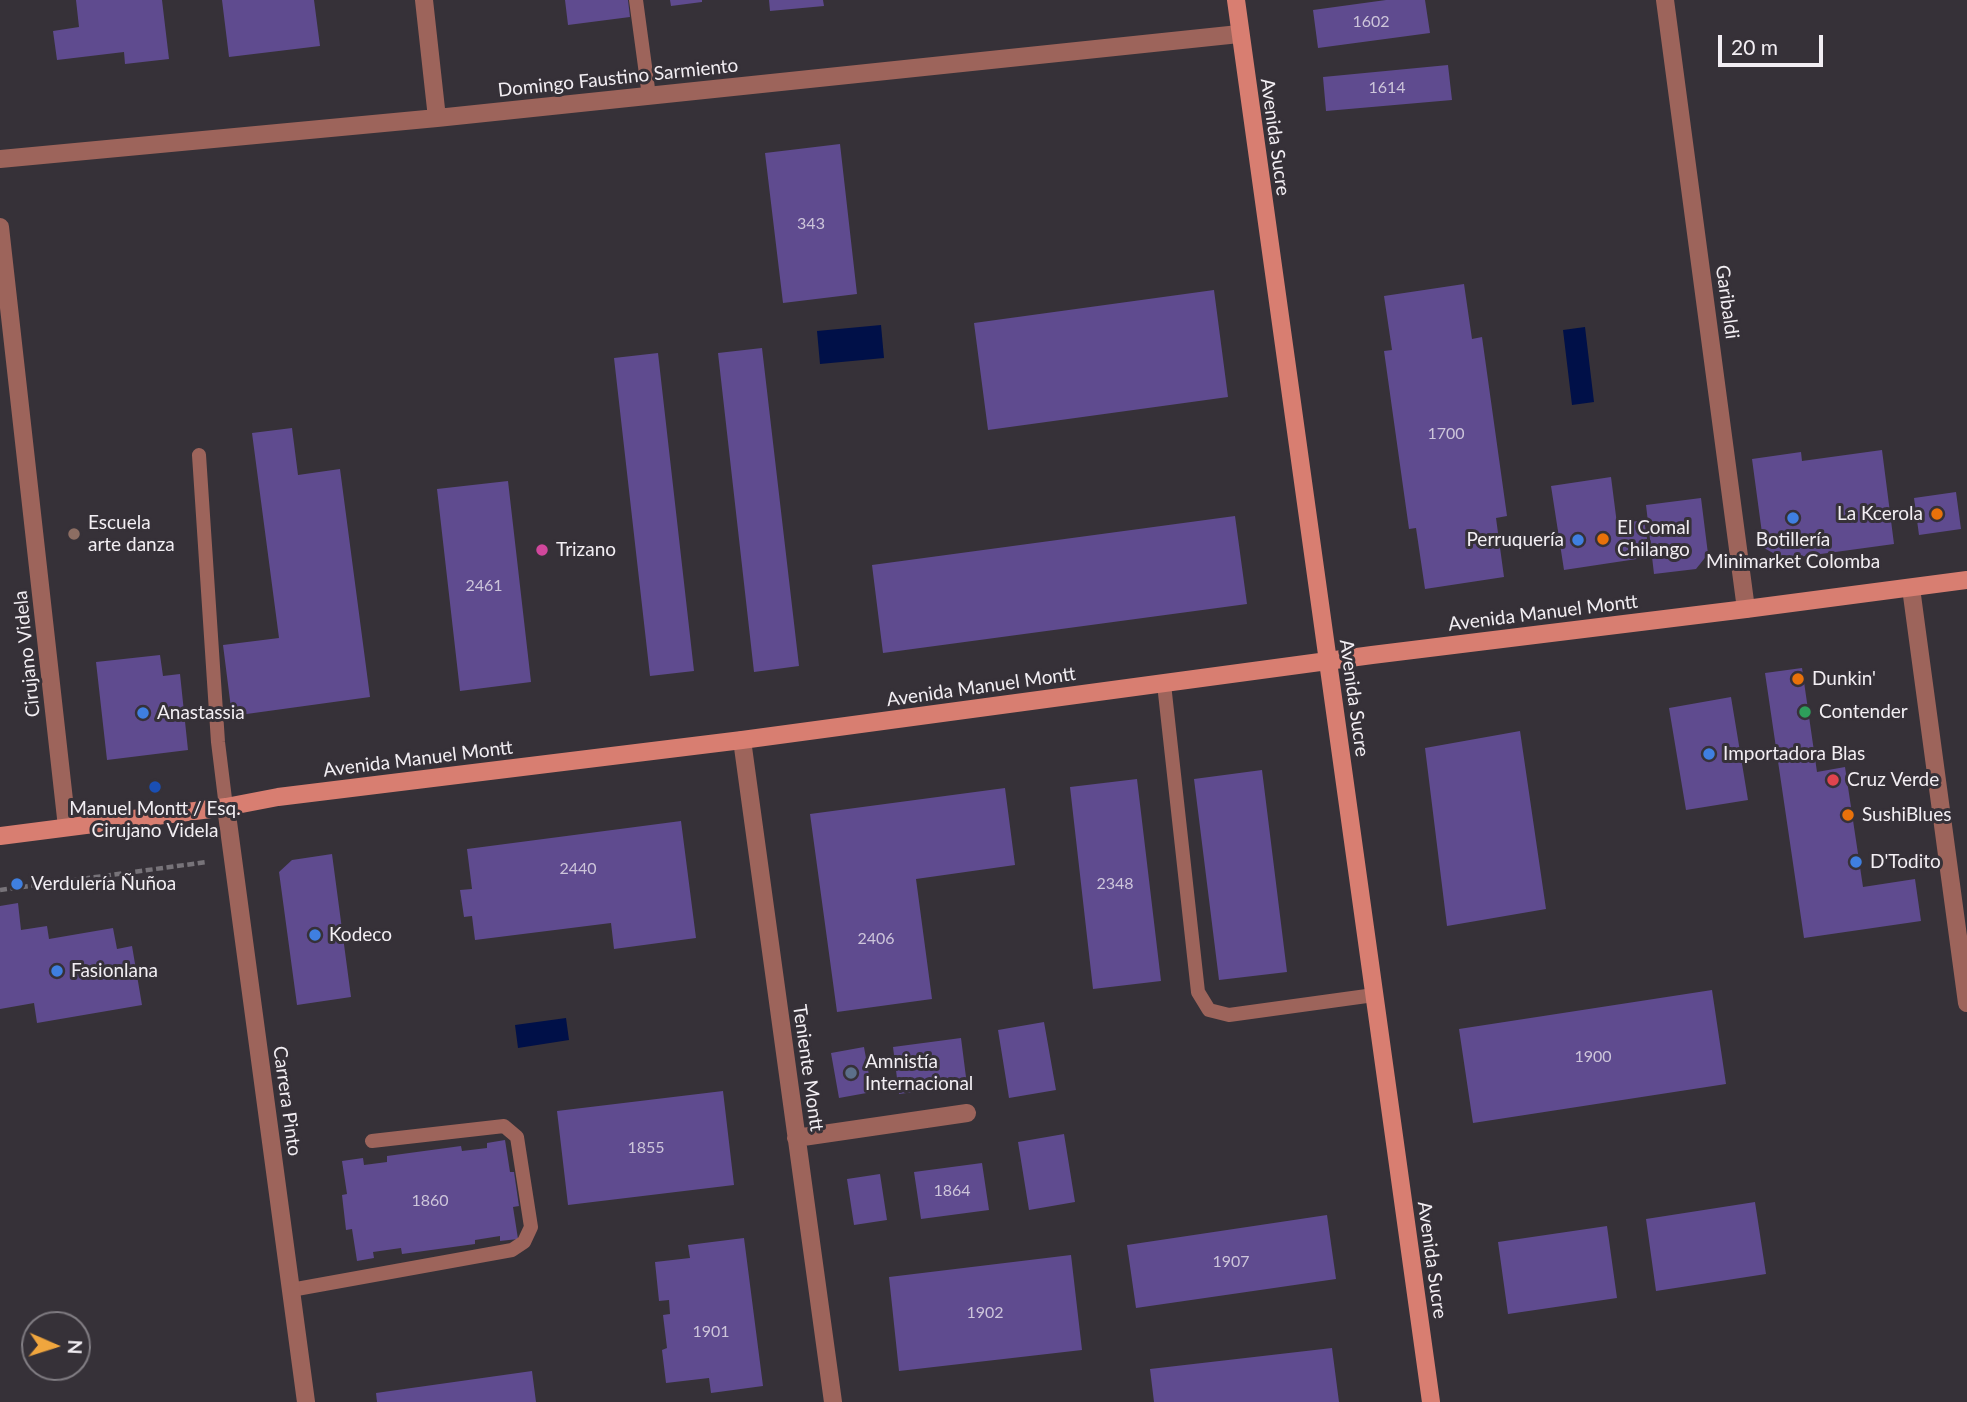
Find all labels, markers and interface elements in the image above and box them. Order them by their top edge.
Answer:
house number: 1602 [1352,12,1390,32]
scale bar [1722,21,1827,65]
text: 20 m [1731,34,1778,59]
street label: Domingo Faustino Sarmiento [497,54,739,102]
street label: Avenida Sucre [1255,77,1295,197]
house number: 1614 [1368,78,1406,98]
house number: 343 [797,214,825,234]
street label: Garibaldi [1711,264,1743,340]
house number: 1700 [1427,424,1465,444]
place label: La Kcerola [1837,503,1923,525]
marker: La Kcerola [1929,506,1945,522]
marker: Botillería Minimarket Colomba [1785,510,1801,526]
place label: Escuela arte danza [88,512,175,556]
place label: El Comal Chilango [1617,517,1690,561]
marker: Escuela arte danza [66,526,82,542]
place label: Perruquería [1466,529,1564,551]
place label: Botillería Minimarket Colomba [1706,529,1880,573]
marker: El Comal Chilango [1595,531,1611,547]
marker: Perruquería [1570,532,1586,548]
place label: Trizano [556,539,616,561]
marker: Trizano [534,542,550,558]
house number: 2461 [465,576,503,596]
street label: Cirujano Videla [9,590,45,718]
street label: Avenida Manuel Montt [1447,590,1639,636]
street label: Avenida Sucre [1334,638,1374,758]
street label: Avenida Manuel Montt [885,662,1077,712]
place label: Dunkin' [1812,668,1876,690]
marker: Dunkin' [1790,671,1806,687]
place label: Contender [1819,701,1908,723]
place label: Anastassia [157,702,245,724]
marker: Contender [1797,704,1813,720]
marker: Anastassia [135,705,151,721]
street label: Avenida Manuel Montt [322,736,514,782]
place label: Importadora Blas [1723,743,1865,765]
marker: Importadora Blas [1701,746,1717,762]
place label: Cruz Verde [1847,769,1939,791]
marker: Cruz Verde [1825,772,1841,788]
marker: Manuel Montt / Esq. Cirujano Videla [147,779,163,795]
place label: Manuel Montt / Esq. Cirujano Videla [69,798,241,842]
place label: SushiBlues [1862,804,1951,826]
marker: SushiBlues [1840,807,1856,823]
place label: D'Todito [1870,851,1941,873]
marker: D'Todito [1848,854,1864,870]
house number: 2440 [559,859,597,879]
place label: Verdulería Ñuñoa [31,873,176,895]
house number: 2348 [1096,874,1134,894]
marker: Verdulería Ñuñoa [9,876,25,892]
place label: Kodeco [329,924,392,946]
marker: Kodeco [307,927,323,943]
house number: 2406 [857,929,895,949]
place label: Fasionlana [71,960,158,982]
marker: Fasionlana [49,963,65,979]
street label: Teniente Montt [788,1003,828,1133]
street label: Carrera Pinto [268,1045,306,1157]
house number: 1900 [1574,1047,1612,1067]
place label: Amnistía Internacional [865,1051,973,1095]
marker: Amnistía Internacional [843,1065,859,1081]
house number: 1855 [627,1138,665,1158]
house number: 1864 [933,1181,971,1201]
house number: 1860 [411,1191,449,1211]
street label: Avenida Sucre [1412,1200,1452,1320]
house number: 1907 [1212,1252,1250,1272]
house number: 1902 [966,1303,1004,1323]
north arrow [21,1311,91,1381]
house number: 1901 [692,1322,730,1342]
text: N [64,1339,87,1355]

